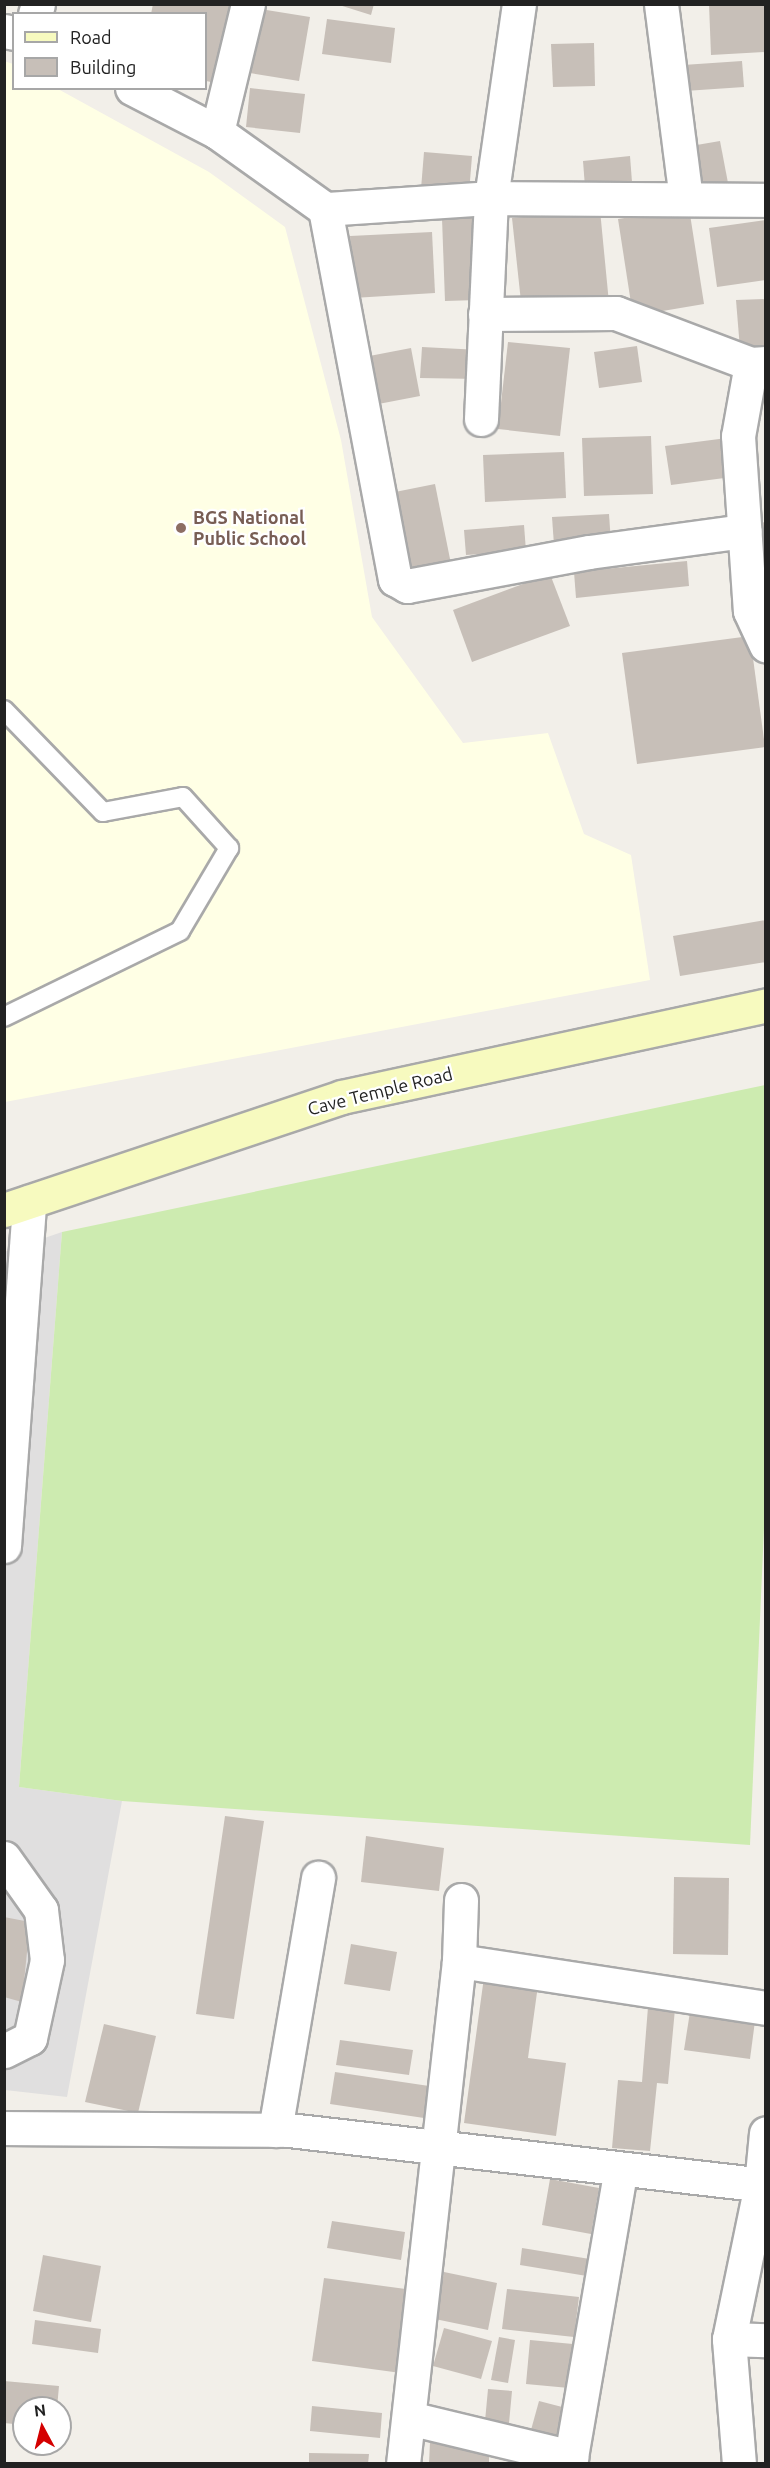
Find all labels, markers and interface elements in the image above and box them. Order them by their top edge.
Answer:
legend [12,12,207,90]
text: Road [70,27,112,47]
text: Building [70,57,136,77]
place label: BGS National Public School [193,507,306,550]
marker: BGS National Public School [174,521,188,535]
street label: Cave Temple Road [305,1063,455,1119]
north arrow [12,2396,72,2456]
text: N [33,2400,47,2420]

